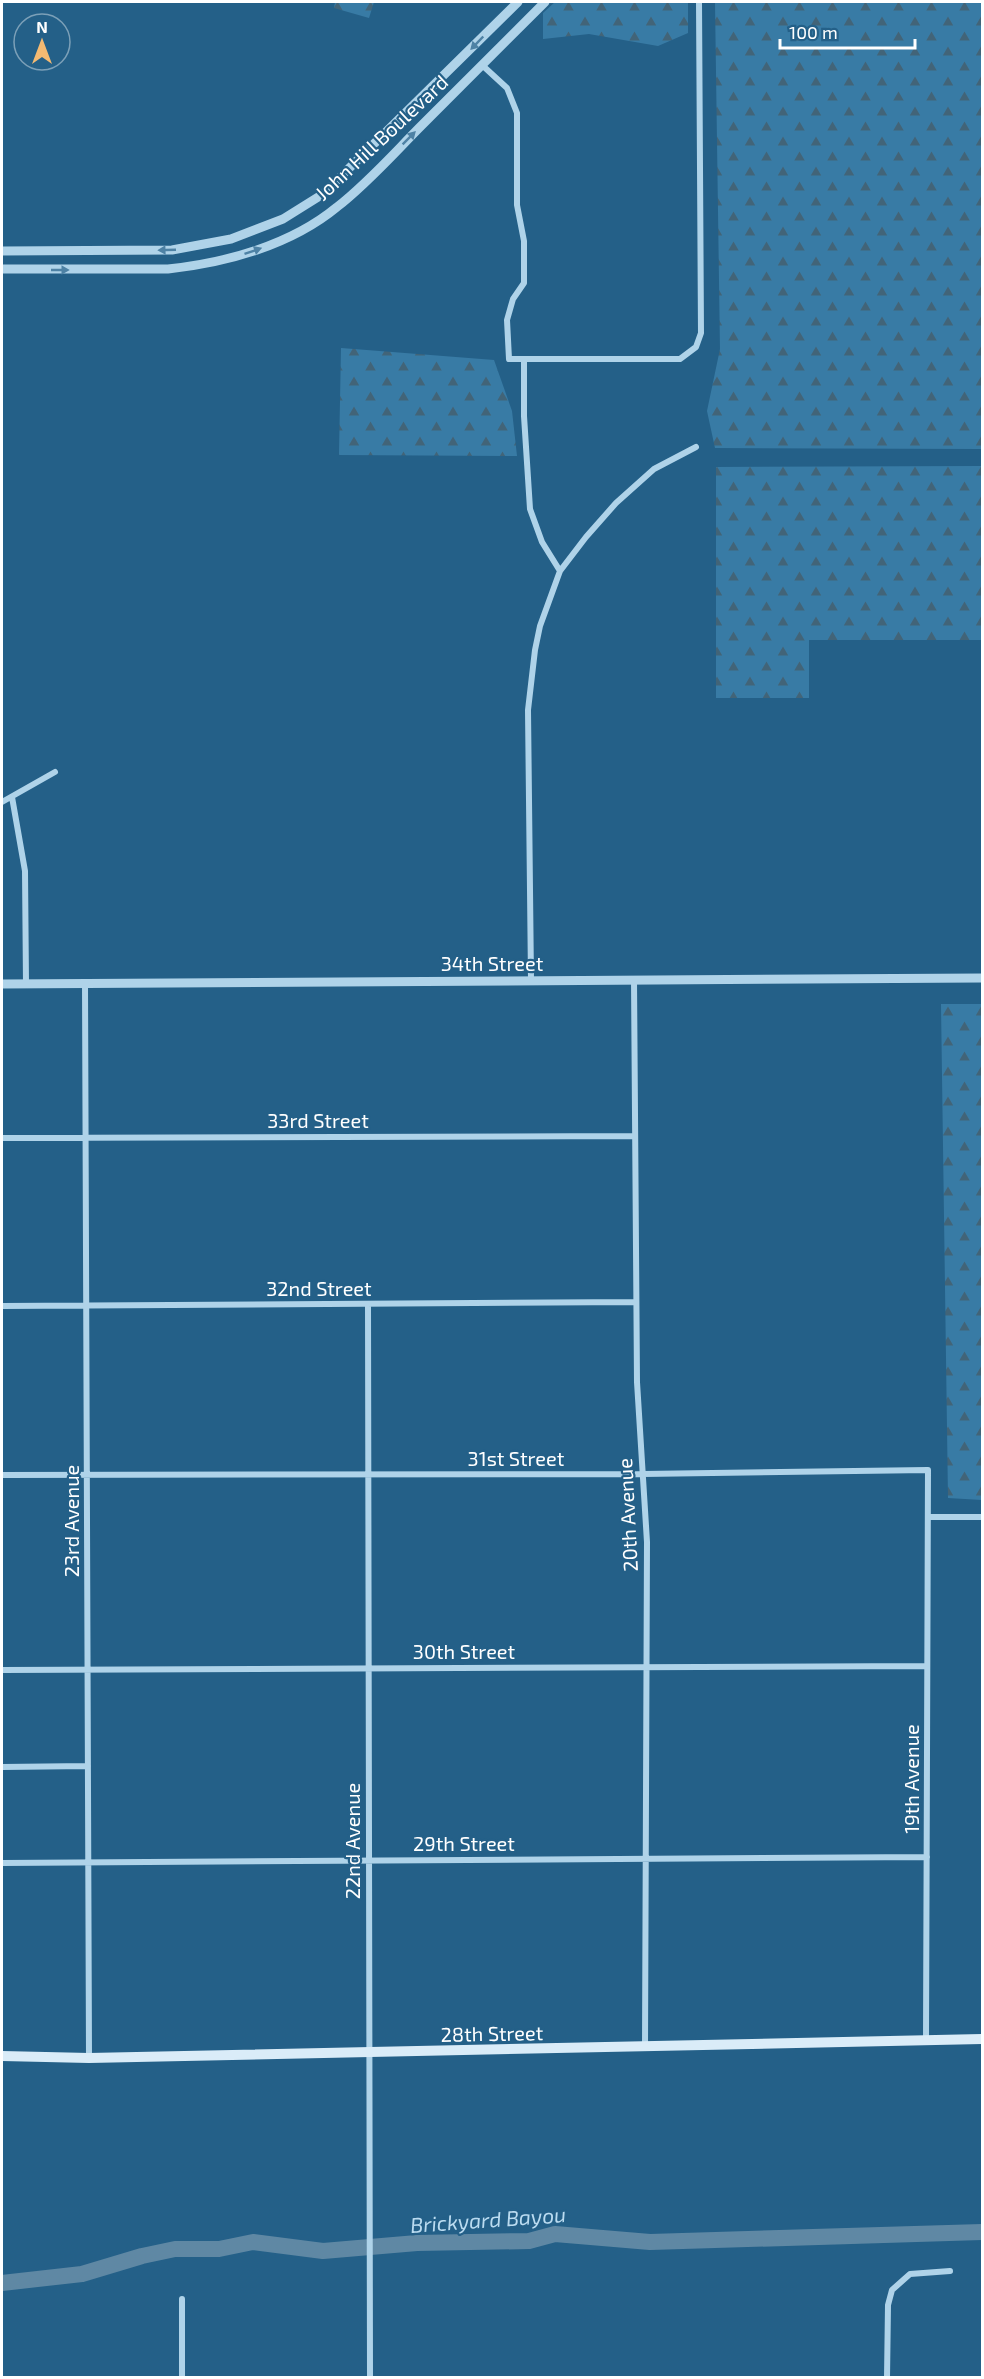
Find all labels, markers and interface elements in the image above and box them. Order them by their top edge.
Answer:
north arrow [12,12,72,72]
scale bar [780,12,915,50]
text: N [36,17,48,36]
text: 100 m [789,21,838,43]
one-way arrow [471,36,485,50]
street label: John Hill Boulevard [310,69,452,205]
one-way arrow [401,132,415,146]
one-way arrow [157,245,176,254]
one-way arrow [244,246,262,255]
one-way arrow [50,265,69,275]
street label: 34th Street [441,951,544,975]
street label: 33rd Street [267,1108,369,1132]
street label: 32nd Street [266,1276,372,1300]
street label: 31st Street [468,1446,565,1470]
street label: 20th Avenue [612,1458,642,1572]
street label: 23rd Avenue [59,1465,83,1577]
street label: 30th Street [413,1639,516,1663]
street label: 19th Avenue [899,1724,923,1834]
street label: 22nd Avenue [340,1783,364,1899]
street label: 29th Street [413,1831,515,1855]
street label: 28th Street [440,2020,544,2046]
water label: Brickyard Bayou [409,2201,567,2238]

